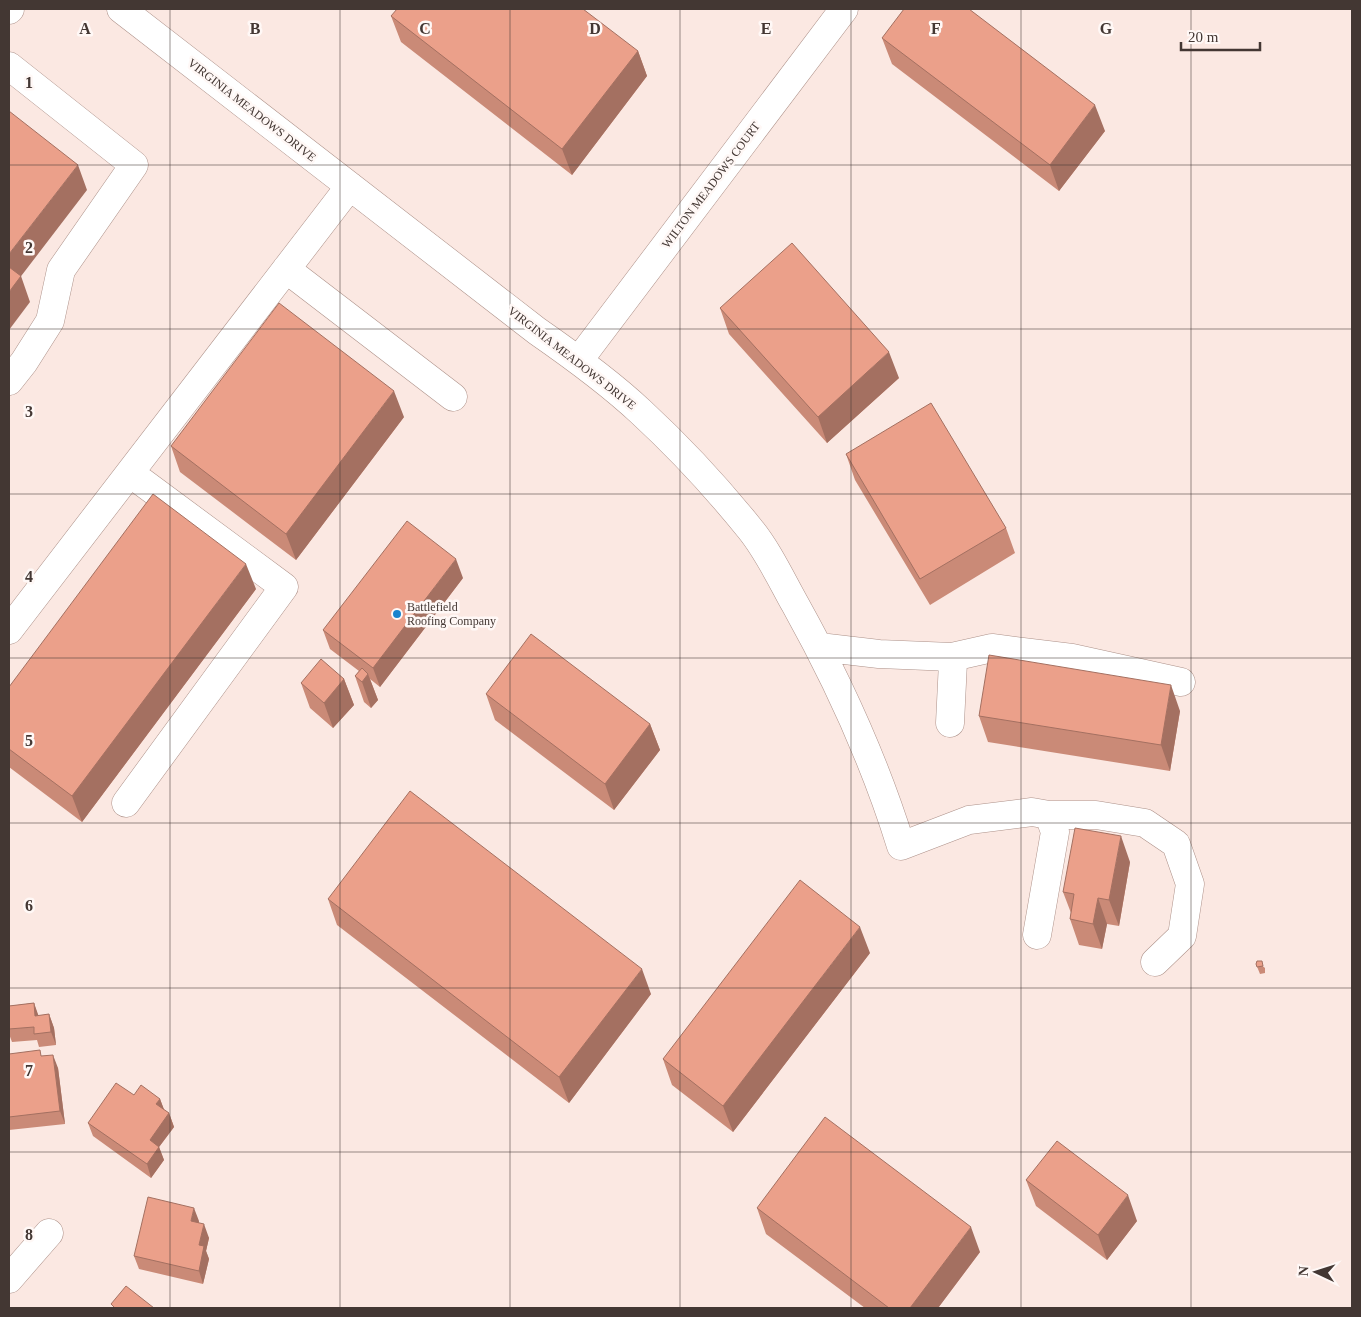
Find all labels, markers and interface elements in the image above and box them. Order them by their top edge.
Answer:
text: A [79,20,91,37]
text: B [250,20,261,37]
text: C [419,20,431,37]
text: D [589,20,601,37]
text: E [761,20,771,37]
text: F [931,20,941,37]
text: G [1100,20,1113,37]
scale bar [1181,20,1260,52]
text: 20 m [1188,29,1219,45]
street label: VIRGINIA MEADOWS DRIVE [185,56,319,164]
text: 1 [25,74,33,91]
street label: WILTON MEADOWS COURT [659,119,763,251]
text: 2 [25,239,33,256]
street label: VIRGINIA MEADOWS DRIVE [505,304,639,412]
text: 3 [25,403,33,420]
text: 4 [25,568,33,585]
place label: Battlefield Roofing Company [407,600,496,628]
marker: Battlefield Roofing Company [391,608,403,620]
text: 5 [25,732,33,749]
text: 6 [25,897,33,914]
text: 7 [25,1062,33,1079]
text: 8 [25,1226,33,1243]
north arrow [1291,1247,1341,1297]
text: N [1296,1266,1311,1277]

